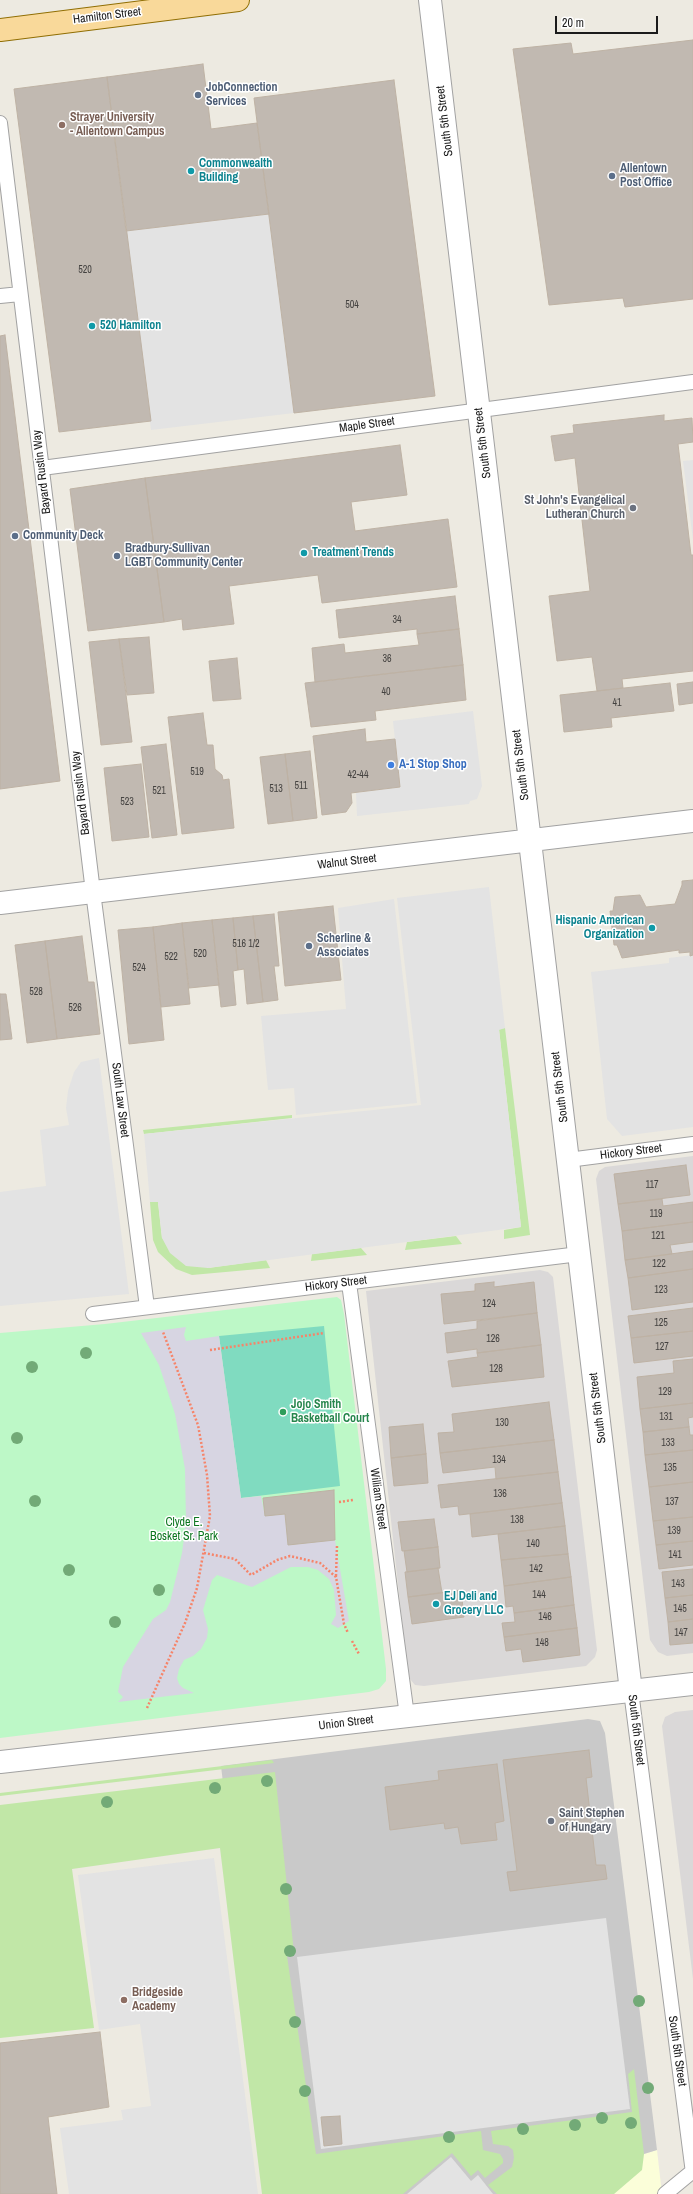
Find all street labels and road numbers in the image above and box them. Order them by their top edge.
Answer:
street label: Hamilton Street [72,5,142,27]
street label: South 5th Street [434,85,456,157]
street label: South 5th Street [472,407,494,479]
street label: Maple Street [338,414,396,436]
street label: Bayard Rustin Way [30,429,54,515]
street label: South 5th Street [510,729,532,801]
street label: Bayard Rustin Way [69,750,93,836]
street label: Walnut Street [317,851,377,873]
street label: South 5th Street [549,1051,571,1123]
street label: South Law Street [108,1062,132,1138]
street label: Hickory Street [599,1141,663,1163]
street label: Hickory Street [304,1273,368,1295]
street label: South 5th Street [587,1372,609,1444]
street label: William Street [367,1467,389,1531]
street label: South 5th Street [625,1694,647,1766]
street label: Union Street [318,1712,374,1734]
street label: South 5th Street [665,2015,689,2087]

